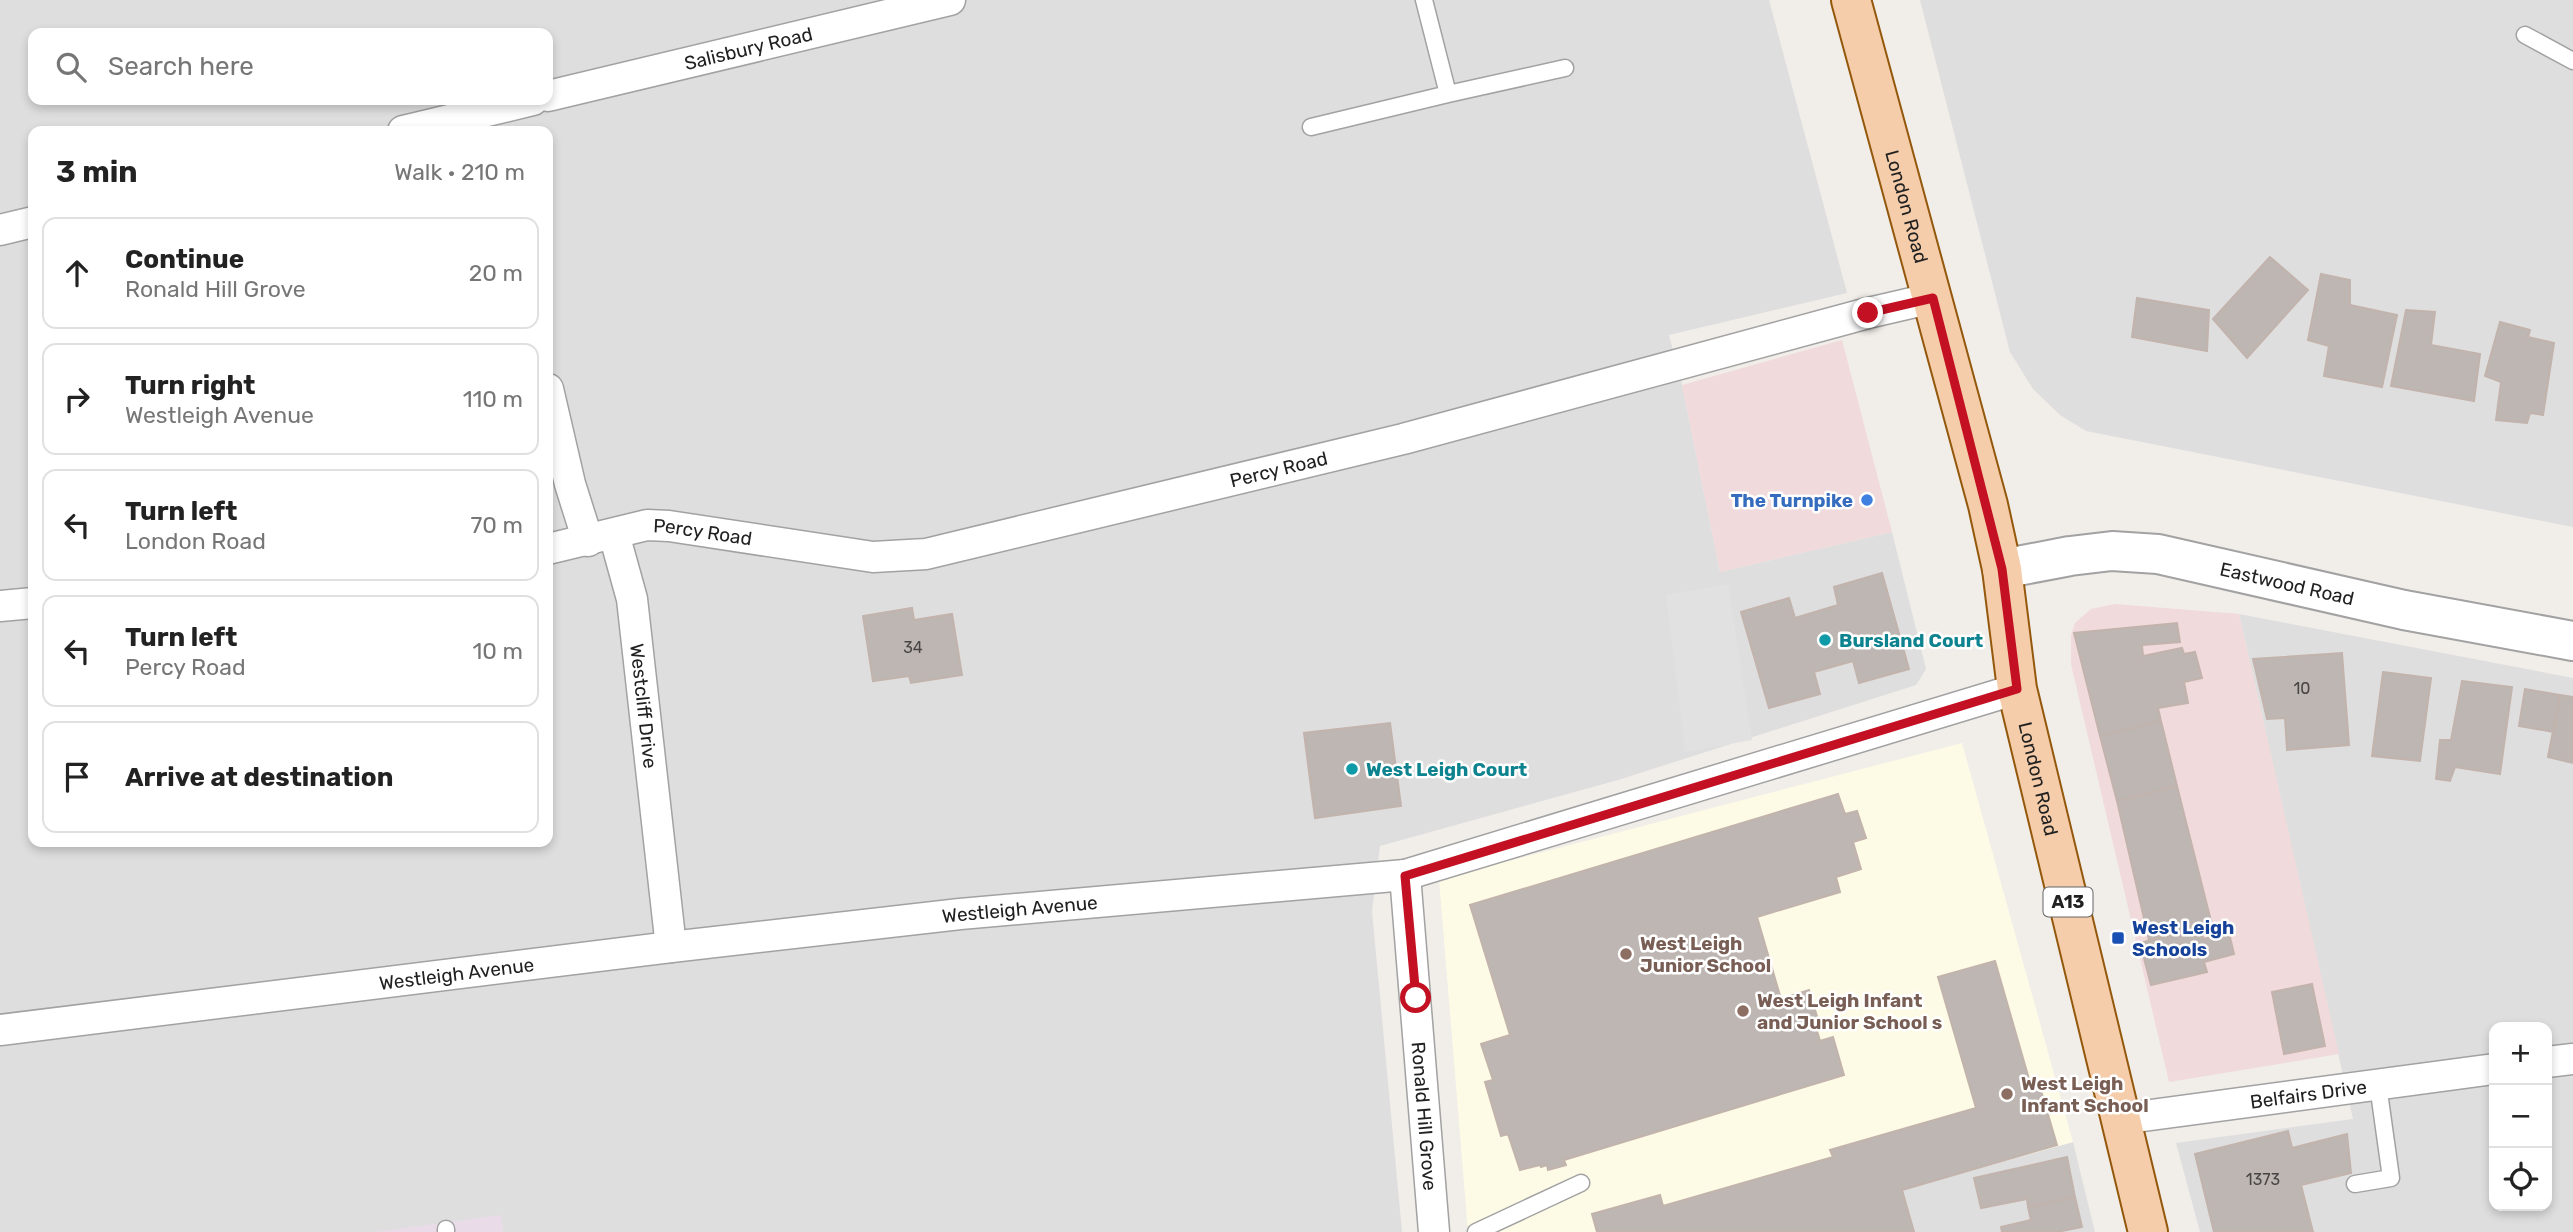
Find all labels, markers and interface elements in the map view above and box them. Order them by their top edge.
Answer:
street label: Salisbury Road [682,22,815,75]
search box [28,28,553,105]
icon: search [52,48,90,86]
text: Search here [108,51,254,82]
street label: London Road [1880,148,1933,266]
text: 3 min [56,154,138,190]
text: Walk · 210 m [394,158,525,186]
text: Continue [125,244,244,275]
icon: ahead [58,254,96,292]
text: 20 m [469,259,523,287]
text: Ronald Hill Grove [125,275,306,303]
route end [1852,297,1883,328]
text: Turn right [125,370,255,401]
icon: right [58,380,96,418]
text: 110 m [463,385,523,413]
text: Westleigh Avenue [125,401,314,429]
street label: Percy Road [1228,447,1330,492]
place label: The Turnpike [1731,489,1853,512]
marker: The Turnpike [1859,492,1875,508]
text: Turn left [125,496,237,527]
icon: left [58,506,96,544]
text: 70 m [471,511,523,539]
street label: Percy Road [653,514,754,550]
text: London Road [125,527,266,555]
street label: Eastwood Road [2218,557,2356,610]
text: Turn left [125,622,237,653]
place label: Bursland Court [1839,629,1983,652]
icon: left [58,632,96,670]
marker: Bursland Court [1817,632,1833,648]
text: 10 m [472,637,523,665]
house number: 34 [903,638,923,657]
street label: Westcliff Drive [625,642,662,770]
text: Percy Road [125,653,246,681]
house number: 10 [2293,679,2311,698]
street label: London Road [2013,720,2063,838]
icon: arrive [58,758,96,796]
place label: West Leigh Court [1366,758,1527,781]
marker: West Leigh Court [1344,761,1360,777]
text: Arrive at destination [125,762,393,793]
road number: A13 [2044,888,2092,917]
street label: Westleigh Avenue [941,891,1099,928]
place label: West Leigh Schools [2132,916,2234,961]
marker: West Leigh Schools [2110,930,2126,946]
place label: West Leigh Junior School [1640,932,1771,977]
marker: West Leigh Junior School [1618,946,1634,962]
street label: Westleigh Avenue [378,953,535,995]
route start [1400,982,1431,1013]
place label: West Leigh Infant and Junior School s [1757,989,1942,1034]
marker: West Leigh Infant and Junior School s [1735,1003,1751,1019]
map controls [2489,1022,2552,1211]
button: + [2489,1022,2552,1085]
street label: Ronald Hill Grove [1407,1041,1442,1192]
place label: West Leigh Infant School [2021,1072,2149,1117]
street label: Belfairs Drive [2249,1075,2368,1114]
button: − [2489,1085,2552,1148]
marker: West Leigh Infant School [1999,1086,2015,1102]
button: locate [2489,1148,2552,1211]
house number: 1373 [2246,1170,2280,1189]

